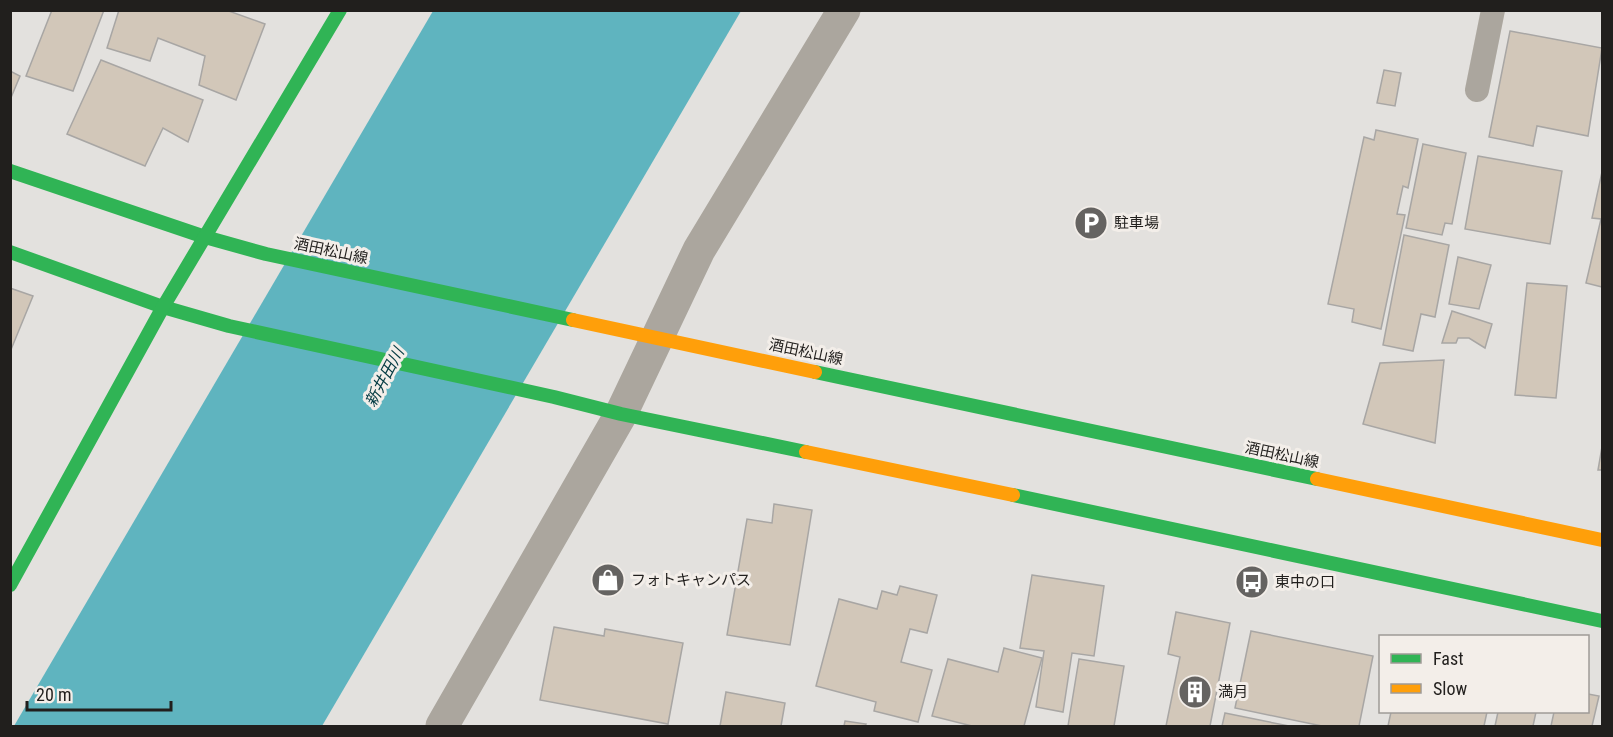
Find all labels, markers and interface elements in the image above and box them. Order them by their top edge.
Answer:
parking icon: 駐車場 [1073,205,1109,241]
place label: 駐車場 [1114,214,1159,232]
street label: 酒田松山線 [292,234,370,268]
street label: 酒田松山線 [767,335,845,369]
water label: 新井田川 [361,343,409,410]
street label: 酒田松山線 [1243,438,1321,472]
shop icon: フォトキャンパス [590,562,626,598]
bus stop icon: 東中の口 [1234,564,1270,600]
place label: フォトキャンパス [631,571,751,589]
place label: 東中の口 [1275,573,1335,591]
legend [1379,635,1589,713]
text: Fast [1433,648,1464,669]
scale bar [27,674,171,712]
building icon: 満月 [1177,674,1213,710]
text: Slow [1433,678,1468,699]
place label: 満月 [1218,683,1248,701]
text: 20 m [36,684,71,705]

